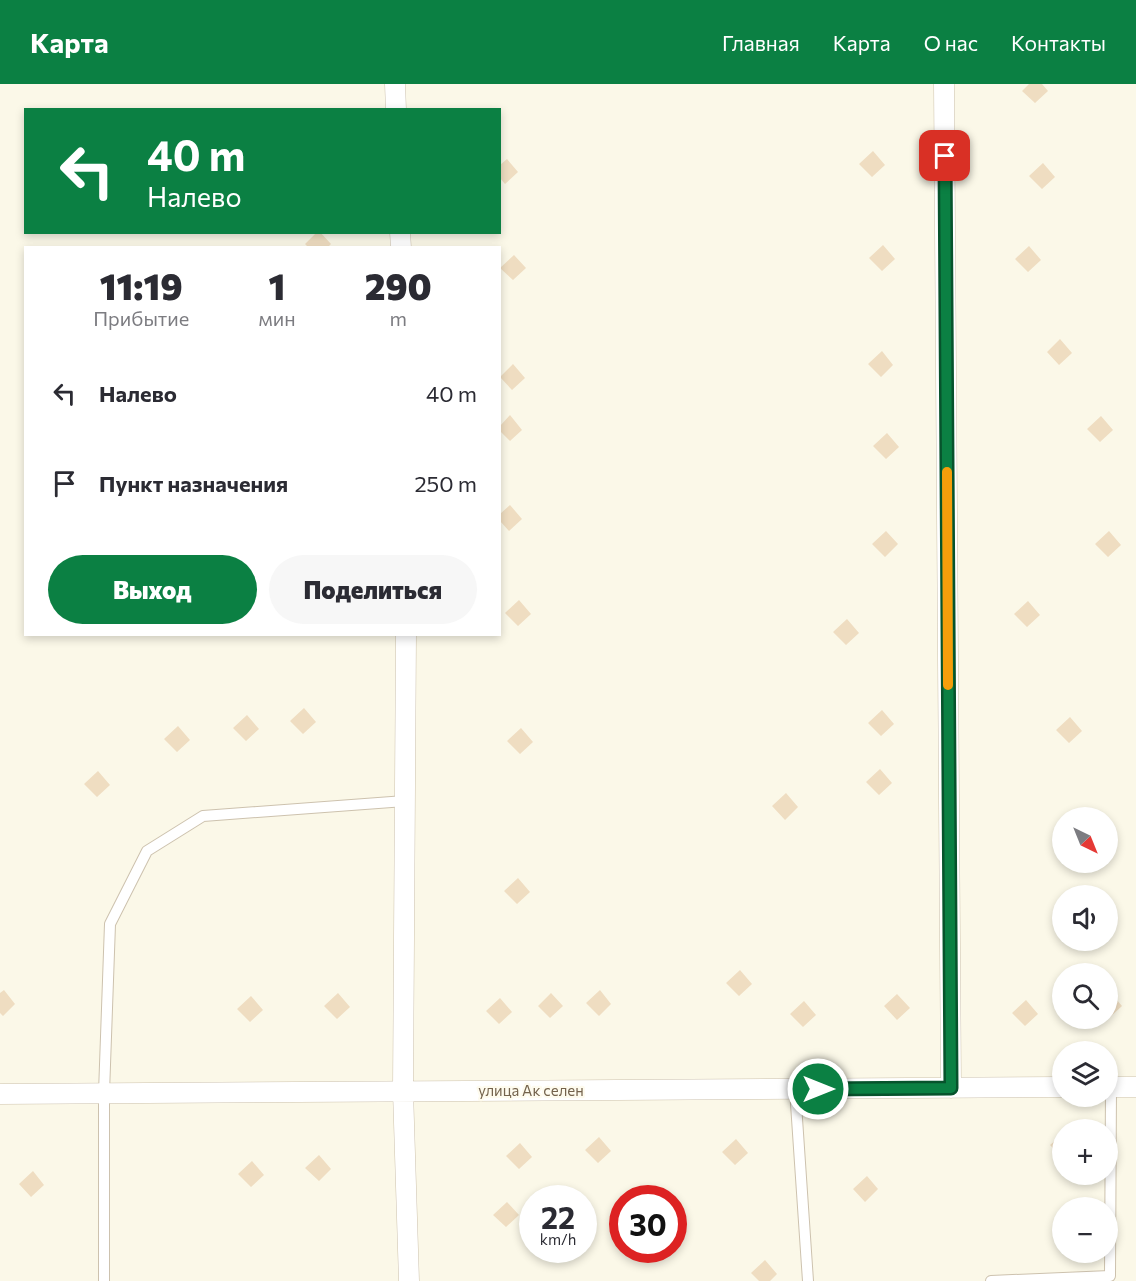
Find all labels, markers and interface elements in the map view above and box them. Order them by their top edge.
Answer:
text: Карта [30,25,109,59]
text: Главная [722,30,800,55]
text: Карта [833,30,891,55]
text: О нас [924,30,978,55]
text: Контакты [1011,30,1106,55]
text: 40 m [147,128,245,180]
pin [919,130,970,181]
icon: left [48,132,126,210]
icon: arrive [928,139,961,172]
text: Налево [147,180,242,213]
text: 11:19 [100,263,183,307]
text: 1 [269,263,285,307]
text: 290 [365,263,432,307]
text: Прибытие [93,306,189,330]
text: мин [258,306,296,330]
text: m [390,306,407,330]
icon: left [48,377,81,410]
text: Налево [99,380,177,407]
text: 40 m [426,380,477,407]
icon: arrive [48,467,81,500]
text: Пункт назначения [99,470,288,497]
text: 250 m [414,470,477,497]
button: Выход [48,555,257,624]
button: Поделиться [269,555,477,624]
north arrow [1052,807,1118,873]
map controls [1052,807,1118,1263]
button: sound [1052,885,1118,951]
button: search [1052,963,1118,1029]
button: layers [1052,1041,1118,1107]
position arrow [786,1057,850,1121]
street label: улица Ак селен [478,1081,584,1099]
button: + [1052,1119,1118,1185]
speed limit sign: 30 [609,1185,687,1263]
button: − [1052,1197,1118,1263]
text: 22 [541,1198,575,1235]
text: km/h [540,1230,576,1248]

